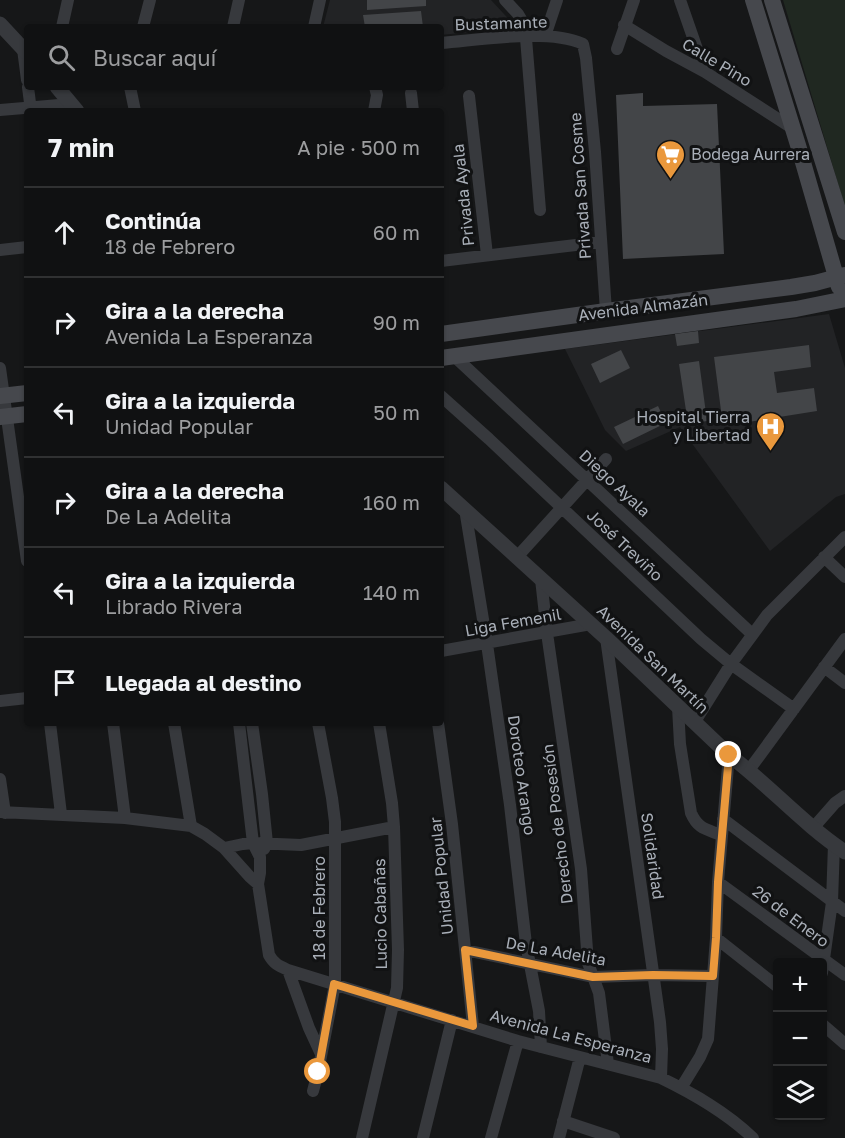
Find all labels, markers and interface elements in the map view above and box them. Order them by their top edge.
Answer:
street label: Bustamante [454,11,548,35]
search box [24,24,444,90]
street label: Calle Pino [679,33,755,91]
icon: search [45,41,78,74]
text: Buscar aquí [93,44,216,71]
street label: Privada San Cosme [565,112,595,260]
text: 7 min [48,132,114,163]
text: A pie · 500 m [297,135,420,159]
supermarket icon: Bodega Aurrera [654,138,686,180]
street label: Privada Ayala [448,143,478,247]
place label: Bodega Aurrera [691,144,810,164]
text: Continúa [105,207,201,234]
icon: ahead [48,216,81,249]
text: 60 m [373,220,420,244]
text: 18 de Febrero [105,234,235,258]
street label: Avenida Almazán [577,289,709,325]
text: Gira a la derecha [105,297,284,324]
icon: right [48,306,81,339]
text: 90 m [373,310,420,334]
text: Avenida La Esperanza [105,324,313,348]
text: Gira a la izquierda [105,387,295,414]
icon: left [48,396,81,429]
text: 50 m [373,400,420,424]
place label: Hospital Tierra y Libertad [636,407,750,445]
hospital icon: Hospital Tierra y Libertad [755,410,787,452]
text: Unidad Popular [105,414,253,438]
street label: Diego Ayala [575,445,655,521]
text: Gira a la derecha [105,477,284,504]
icon: right [48,486,81,519]
text: 160 m [363,490,420,514]
text: De La Adelita [105,504,232,528]
street label: José Treviño [583,505,667,585]
text: Gira a la izquierda [105,567,295,594]
icon: left [48,576,81,609]
text: 140 m [363,580,420,604]
text: Librado Rivera [105,594,243,618]
street label: Avenida San Martín [593,601,713,717]
street label: Liga Femenil [463,604,563,640]
icon: arrive [48,666,81,699]
text: Llegada al destino [105,669,302,696]
street label: Doroteo Arango [504,714,540,836]
route end [715,741,741,767]
street label: Derecho de Posesión [537,743,577,905]
street label: Solidaridad [637,811,669,901]
street label: Unidad Popular [425,816,457,936]
street label: 18 de Febrero [309,856,329,960]
street label: Lucio Cabañas [369,858,391,970]
street label: 26 de Enero [749,881,833,951]
street label: De La Adelita [504,932,608,970]
map controls [773,958,827,1120]
button: + [773,958,827,1012]
street label: Avenida La Esperanza [488,1005,654,1067]
button: − [773,1012,827,1066]
route start [304,1058,330,1084]
button: layers [773,1066,827,1120]

